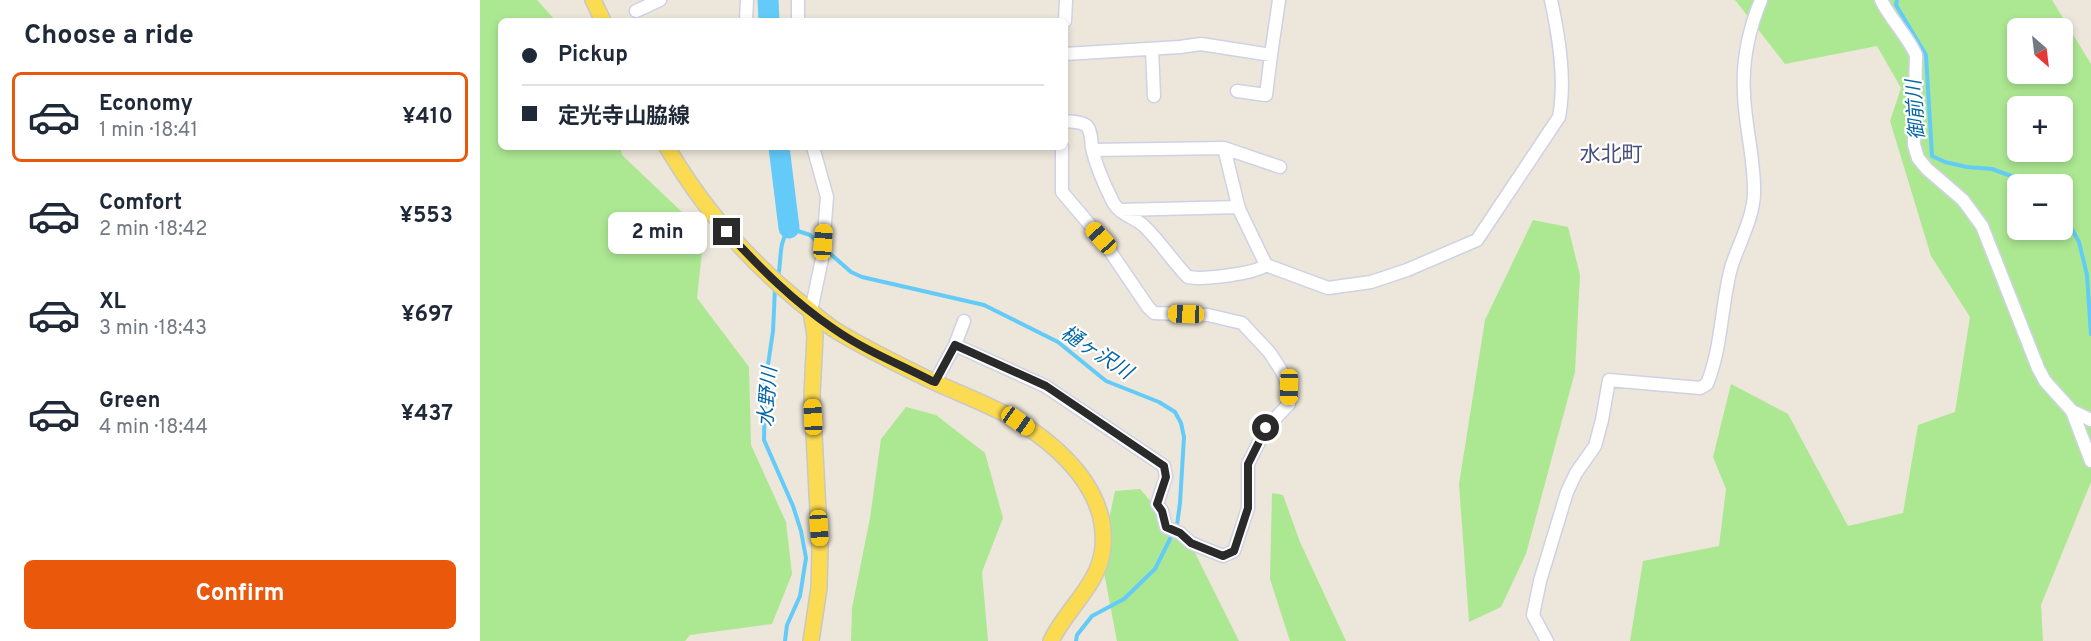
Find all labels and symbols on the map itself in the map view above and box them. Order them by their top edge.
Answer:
north arrow [2007,18,2073,84]
water label: 御前川 [1902,77,1932,141]
district label: 水北町 [1580,142,1643,169]
callout: 2 min [607,211,706,253]
route end [713,218,740,245]
car [1082,219,1120,257]
car [813,223,833,261]
car [1168,304,1204,324]
water label: 樋ヶ沢川 [1055,321,1138,387]
water label: 水野川 [754,364,784,428]
car [1280,369,1298,405]
car [803,399,823,435]
car [998,403,1038,439]
route start [1252,414,1279,441]
car [809,509,829,547]

